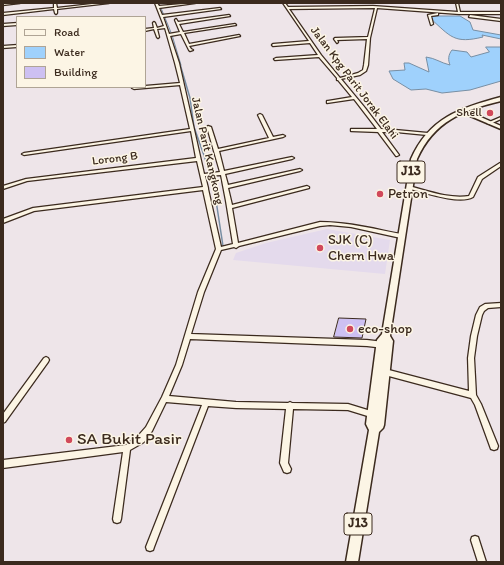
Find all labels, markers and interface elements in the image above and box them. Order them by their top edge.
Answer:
legend [16,16,146,88]
street label: Jalan Kpg Parit Jorak Elahi [307,24,401,142]
text: Road [54,25,80,39]
text: Water [54,45,85,59]
text: Building [54,65,97,79]
street label: Jalan Parit Kangkong [188,96,226,206]
place label: Shell [456,106,482,120]
marker: Shell [485,108,495,118]
street label: Lorong B [91,149,139,169]
road number: J13 [397,161,425,183]
place label: Petron [388,186,428,202]
marker: Petron [375,189,385,199]
place label: SJK (C) Chern Hwa [328,232,394,264]
marker: SJK (C) Chern Hwa [315,243,325,253]
place label: eco-shop [358,321,412,337]
marker: eco-shop [345,324,355,334]
place label: SA Bukit Pasir [77,430,181,450]
marker: SA Bukit Pasir [64,435,74,445]
road number: J13 [344,513,372,535]

